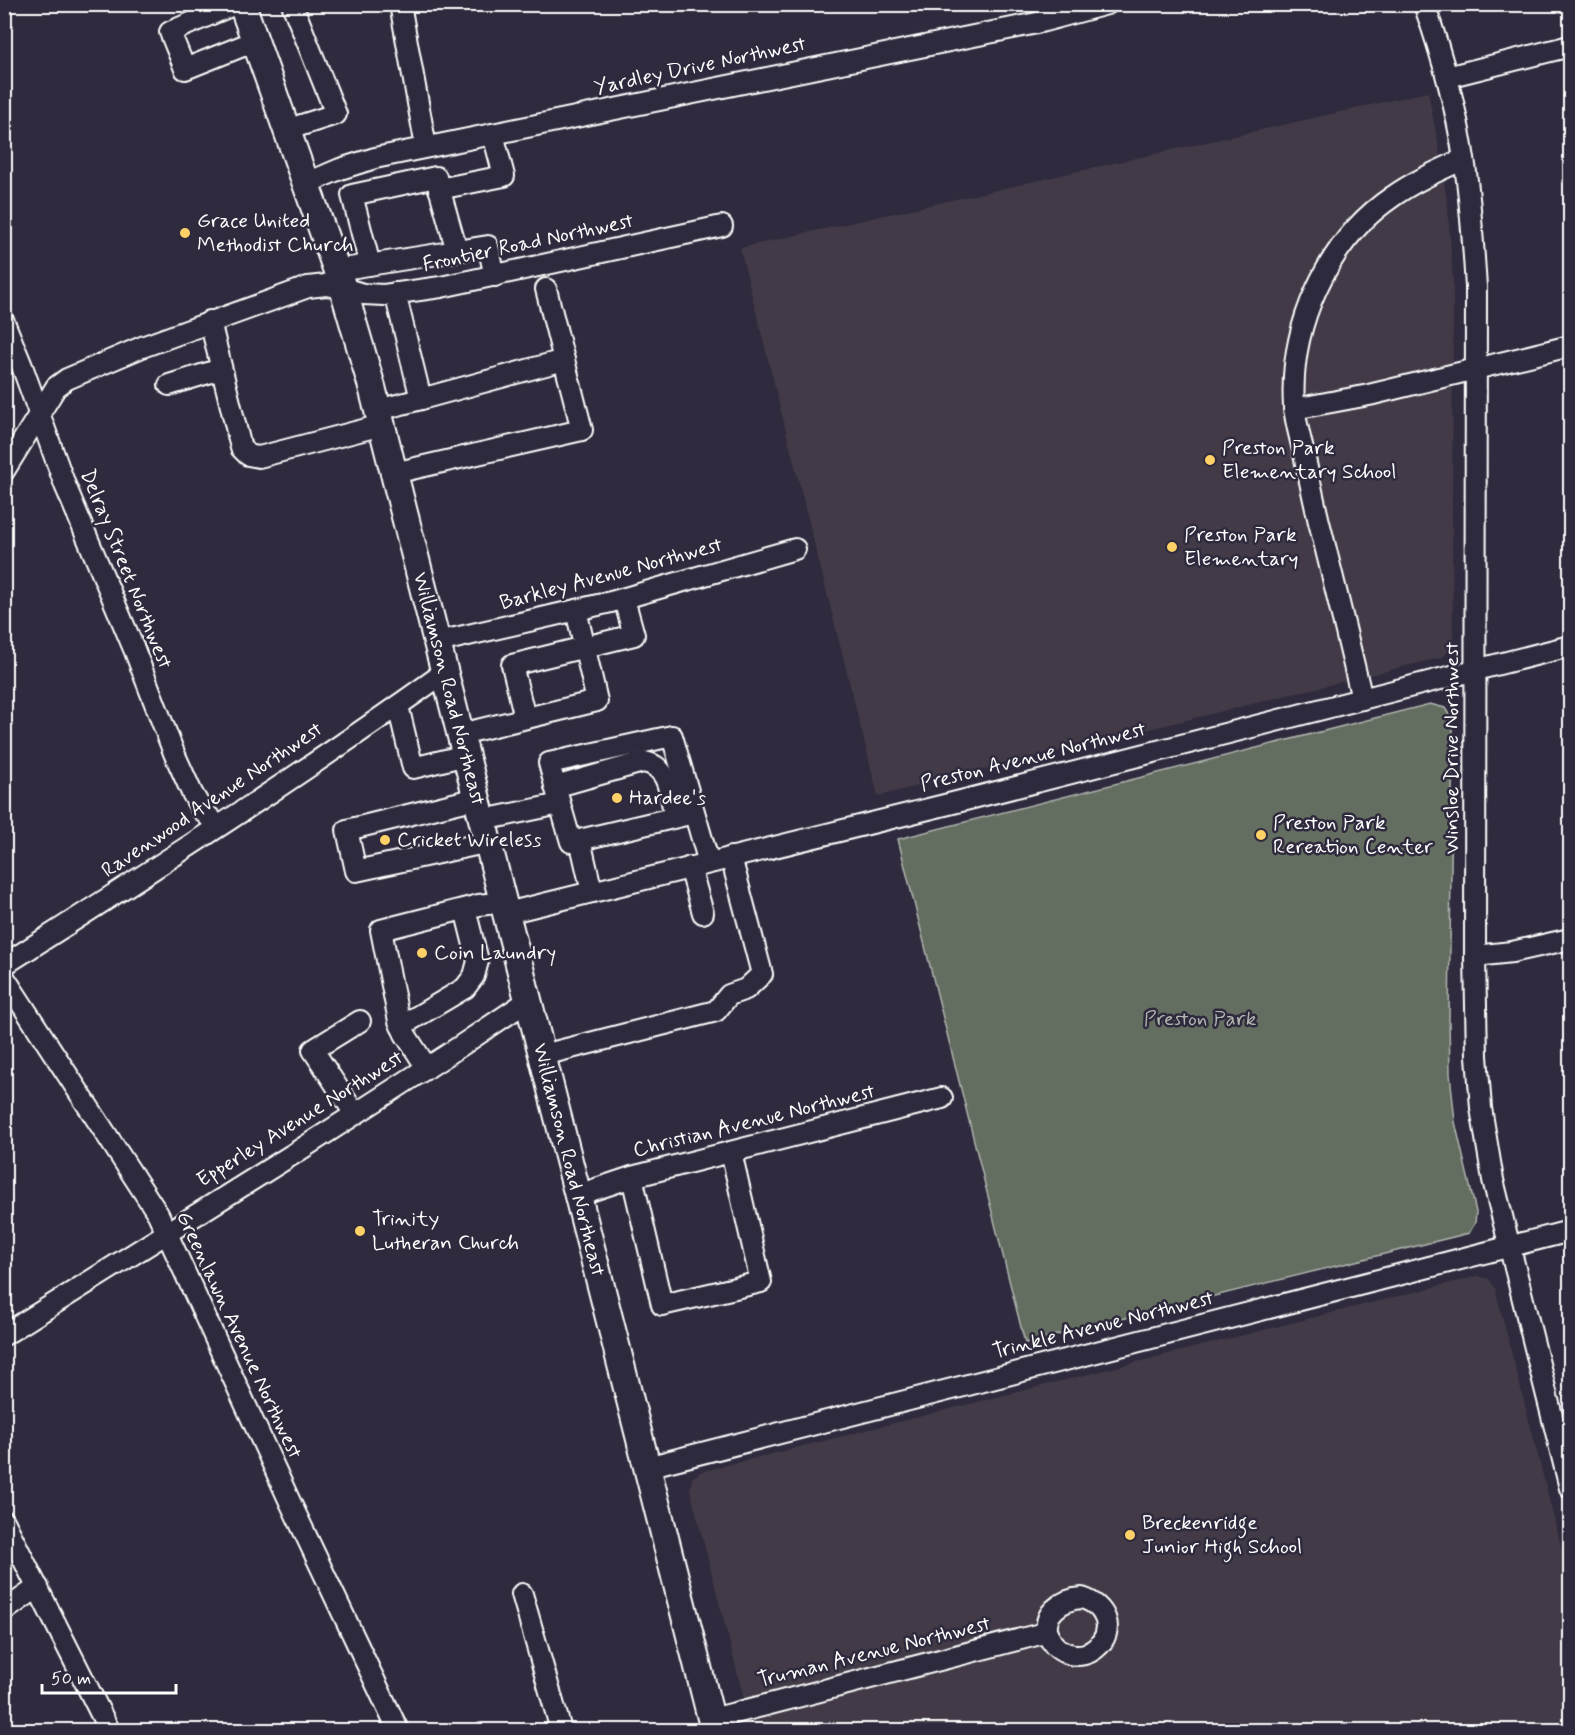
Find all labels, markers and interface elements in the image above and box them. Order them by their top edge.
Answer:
street label: Yardley Drive Northwest [592,30,809,102]
place label: Grace United Methodist Church [197,207,354,259]
street label: Frontier Road Northwest [420,207,636,279]
marker: Grace United Methodist Church [178,226,192,240]
place label: Preston Park Elementary School [1222,434,1397,486]
marker: Preston Park Elementary School [1203,453,1217,467]
street label: Delray Street Northwest [73,465,179,673]
place label: Preston Park Elementary [1184,521,1298,573]
street label: Barkley Avenue Northwest [497,531,726,617]
marker: Preston Park Elementary [1165,540,1179,554]
street label: Williamson Road Northeast [406,569,492,809]
street label: Winsloe Drive Northwest [1438,641,1466,854]
street label: Ravenwood Avenue Northwest [96,715,328,885]
street label: Preston Avenue Northwest [917,715,1149,799]
place label: Hardee's [629,784,706,812]
marker: Hardee's [610,791,624,805]
place label: Preston Park Rereation Center [1273,809,1433,861]
place label: Cricket Wireless [397,826,541,854]
marker: Preston Park Rereation Center [1254,828,1268,842]
marker: Cricket Wireless [378,833,392,847]
place label: Coin Laundry [434,939,556,967]
marker: Coin Laundry [415,946,429,960]
park label: Preston Park [1144,1005,1257,1033]
street label: Williamson Road Northeast [526,1040,612,1280]
street label: Epperley Avenue Northwest [191,1044,409,1194]
street label: Christian Avenue Northwest [630,1077,878,1165]
place label: Trinity Lutheran Church [372,1205,519,1257]
street label: Greenlawn Avenue Northwest [169,1207,309,1464]
marker: Trinity Lutheran Church [353,1224,367,1238]
street label: Trinkle Avenue Northwest [990,1284,1217,1366]
place label: Breckenridge Junior High School [1142,1509,1302,1563]
marker: Breckenridge Junior High School [1123,1528,1137,1542]
street label: Truman Avenue Northwest [755,1609,994,1694]
scale bar [42,1657,176,1695]
text: 50 m [51,1667,91,1691]

